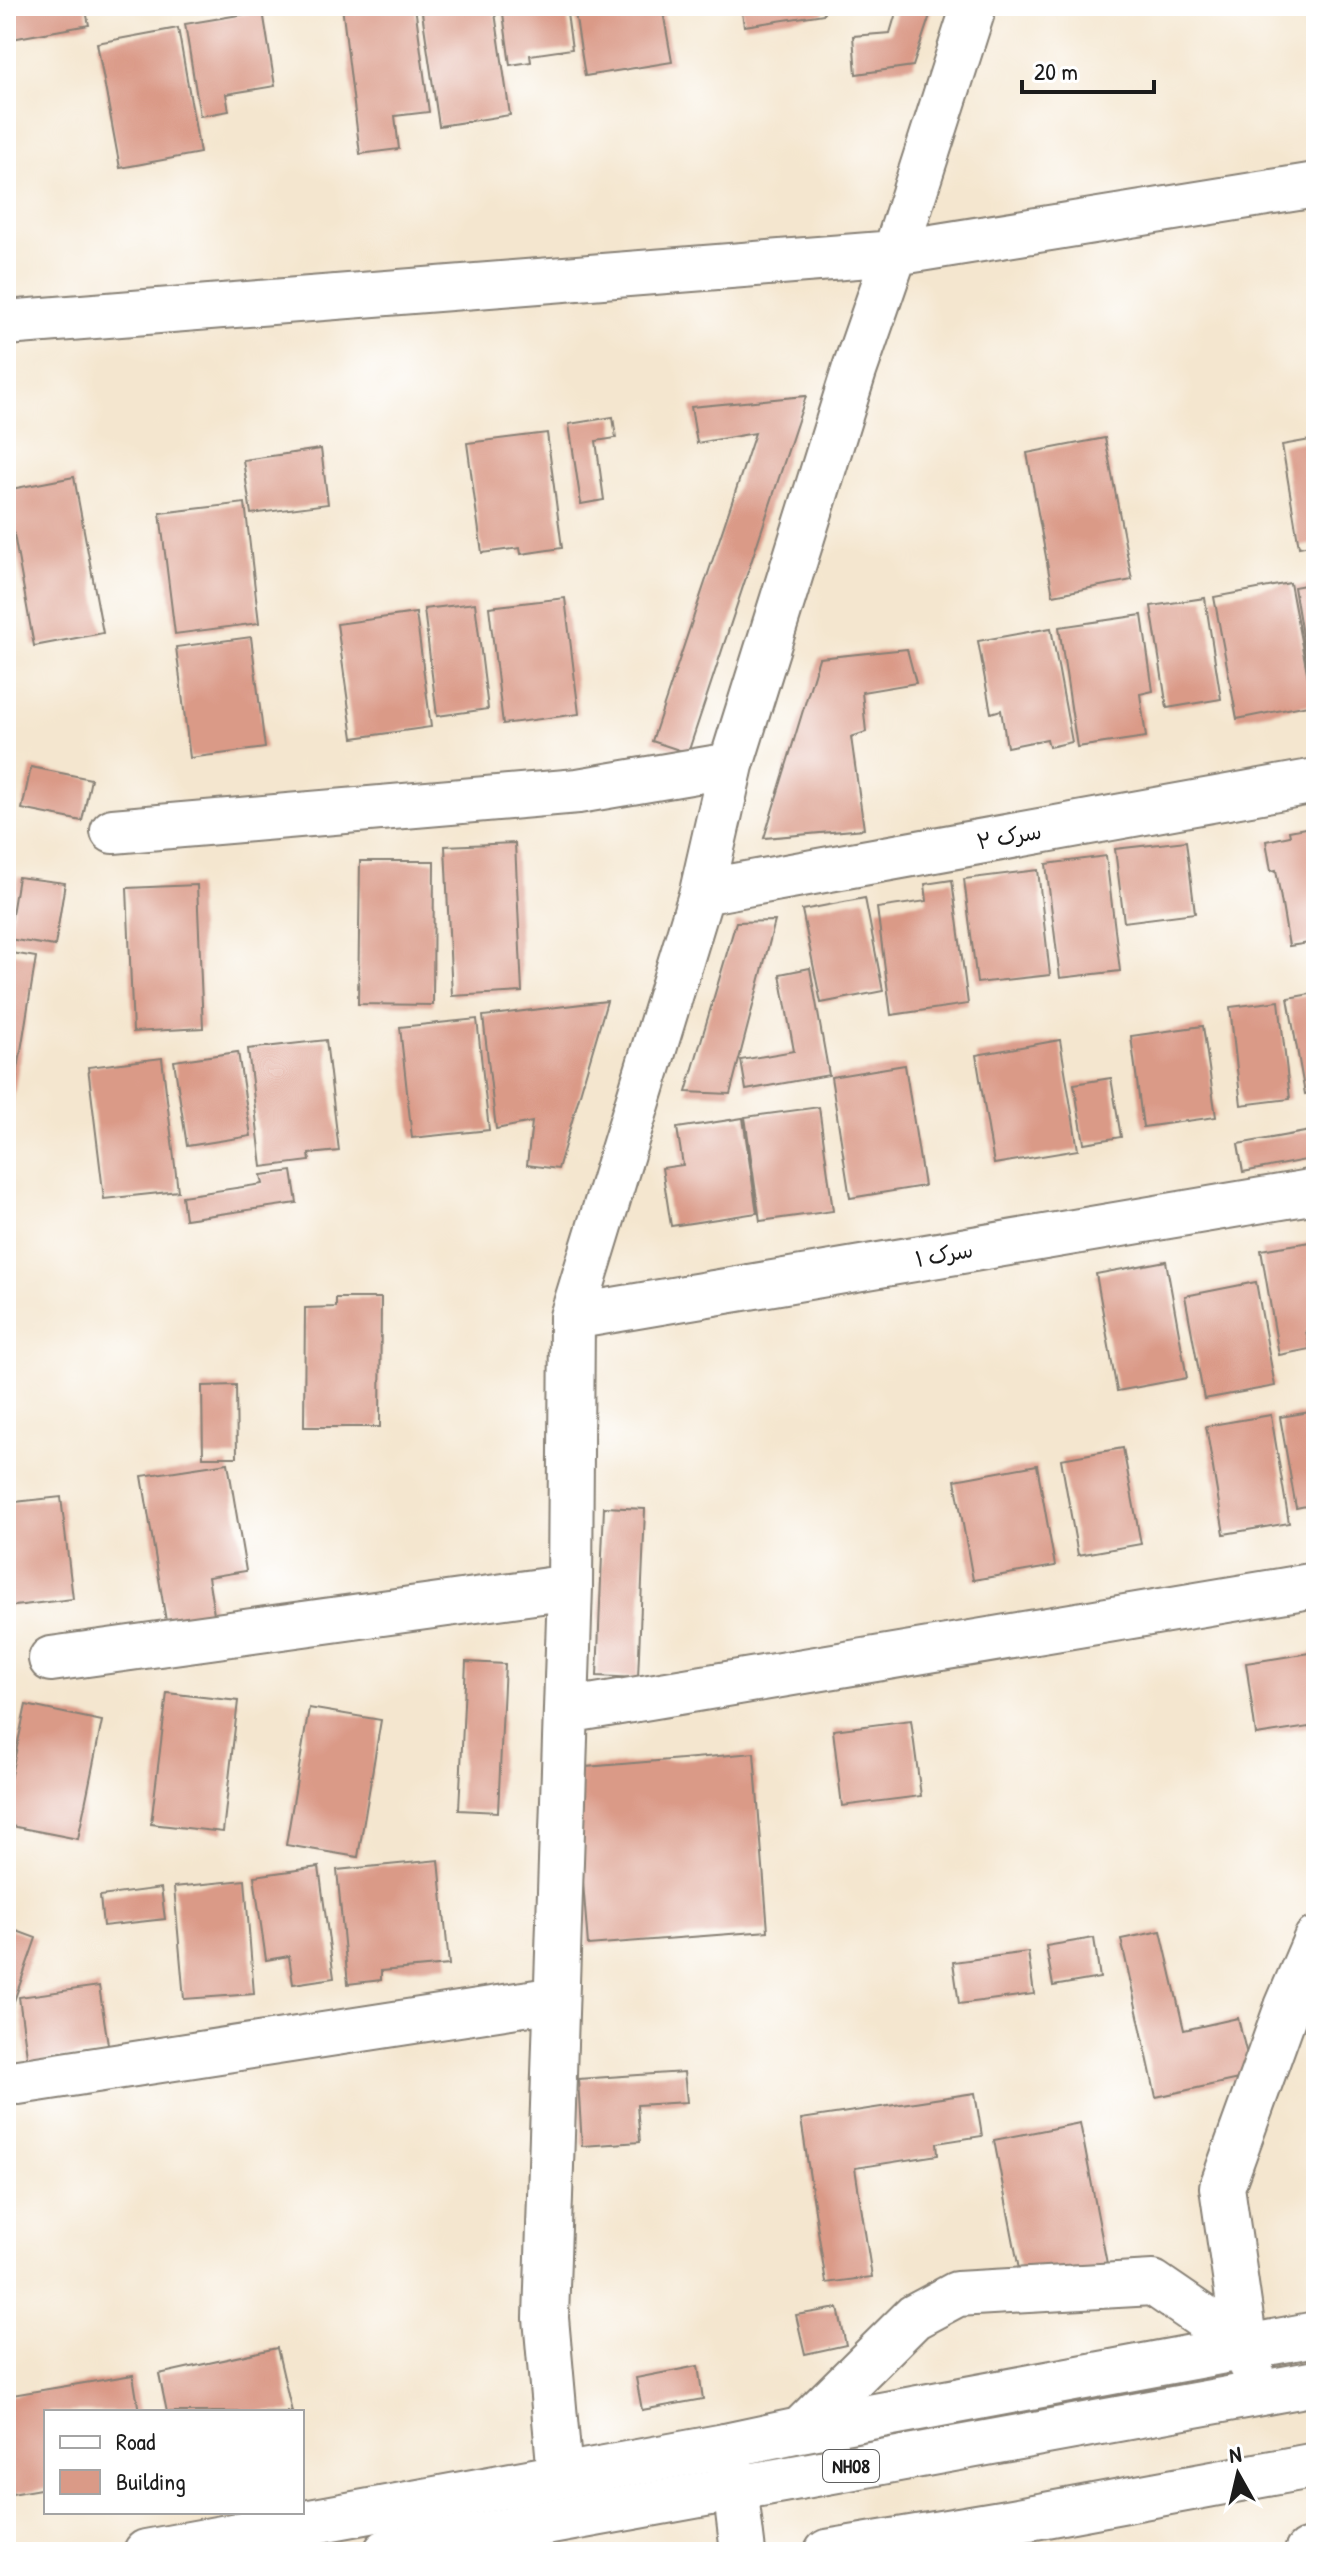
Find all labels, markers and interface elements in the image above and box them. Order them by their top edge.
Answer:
scale bar [1022,44,1154,94]
text: 20 m [1034,55,1078,87]
street label: سرک ۲ [974,816,1044,856]
street label: سرک ۱ [913,1234,975,1274]
legend [44,2410,304,2514]
text: Road [116,2425,155,2457]
north arrow [1198,2434,1278,2514]
text: N [1227,2438,1243,2470]
road number: NH08 [823,2450,879,2482]
text: Building [116,2465,186,2497]

